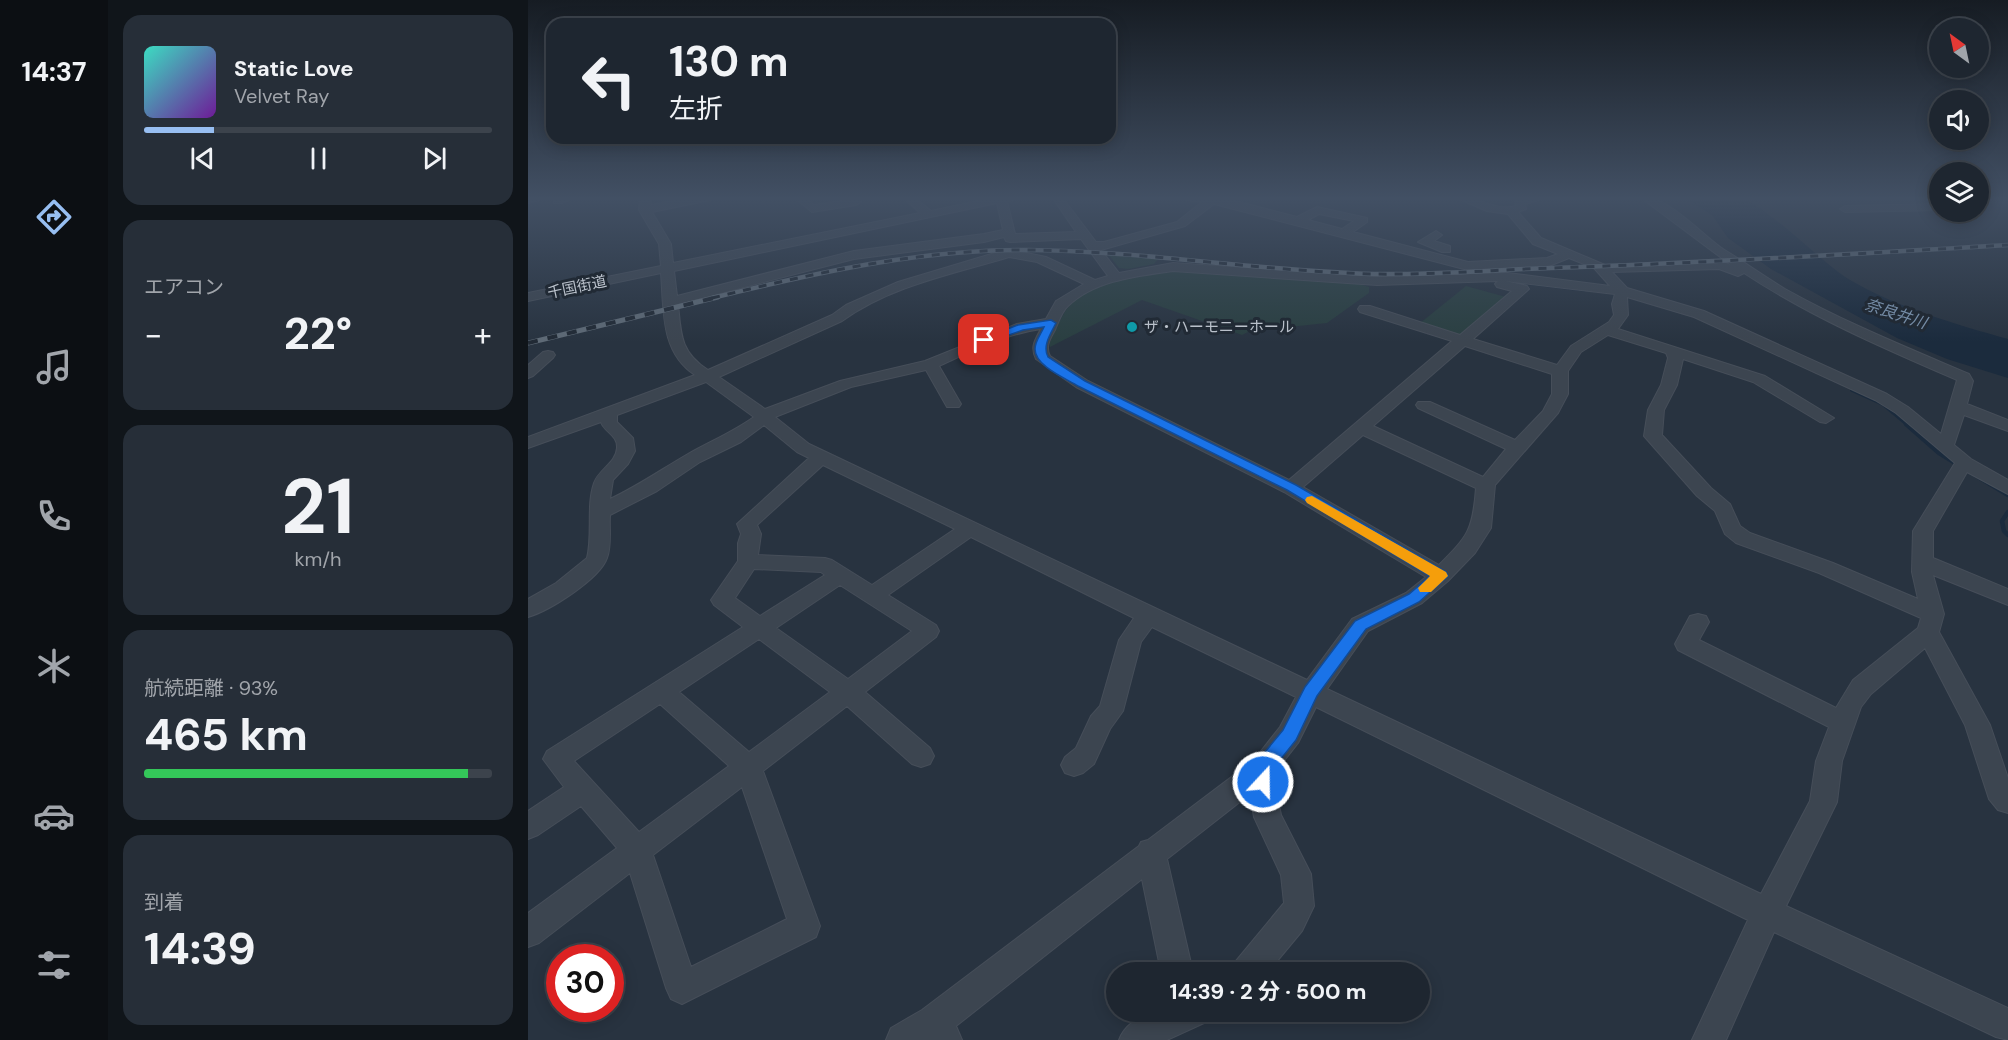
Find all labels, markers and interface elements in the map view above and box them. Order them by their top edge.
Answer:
north arrow [1929,18,1989,78]
map controls [1929,18,1989,222]
text: 130 m [669,34,789,89]
icon: left [570,42,648,120]
text: 14:37 [22,54,86,89]
text: Static Love [234,54,354,83]
text: Velvet Ray [234,83,329,109]
button: sound [1929,90,1989,150]
text: 左折 [669,91,723,126]
icon: previous [186,142,219,175]
icon: pause [302,142,335,175]
icon: next [418,142,451,175]
button: layers [1929,162,1989,222]
icon: directions [33,196,75,238]
street label: 千国街道 [546,271,608,303]
text: エアコン [144,274,224,300]
water label: 奈良井川 [1862,294,1931,334]
text: 22° [284,304,352,363]
text: − [144,313,162,356]
text: + [474,313,492,356]
pin [958,314,1009,365]
place label: ザ・ハーモニーホール [1144,317,1294,337]
marker: ザ・ハーモニーホール [1125,320,1139,334]
icon: arrive [967,323,1000,356]
icon: music [33,346,75,388]
text: 21 [281,456,355,557]
icon: phone [33,495,75,537]
text: km/h [294,546,342,572]
icon: climate [33,645,75,687]
text: 航続距離 · 93% [144,675,278,701]
text: 465 km [144,705,308,764]
position arrow [1231,750,1295,814]
icon: car [33,795,75,837]
text: 到着 [144,889,184,915]
text: 14:39 [144,919,256,978]
icon: filters [33,944,75,986]
speed limit sign: 30 [546,944,624,1022]
text: 14:39 · 2 分 · 500 m [1170,977,1366,1006]

